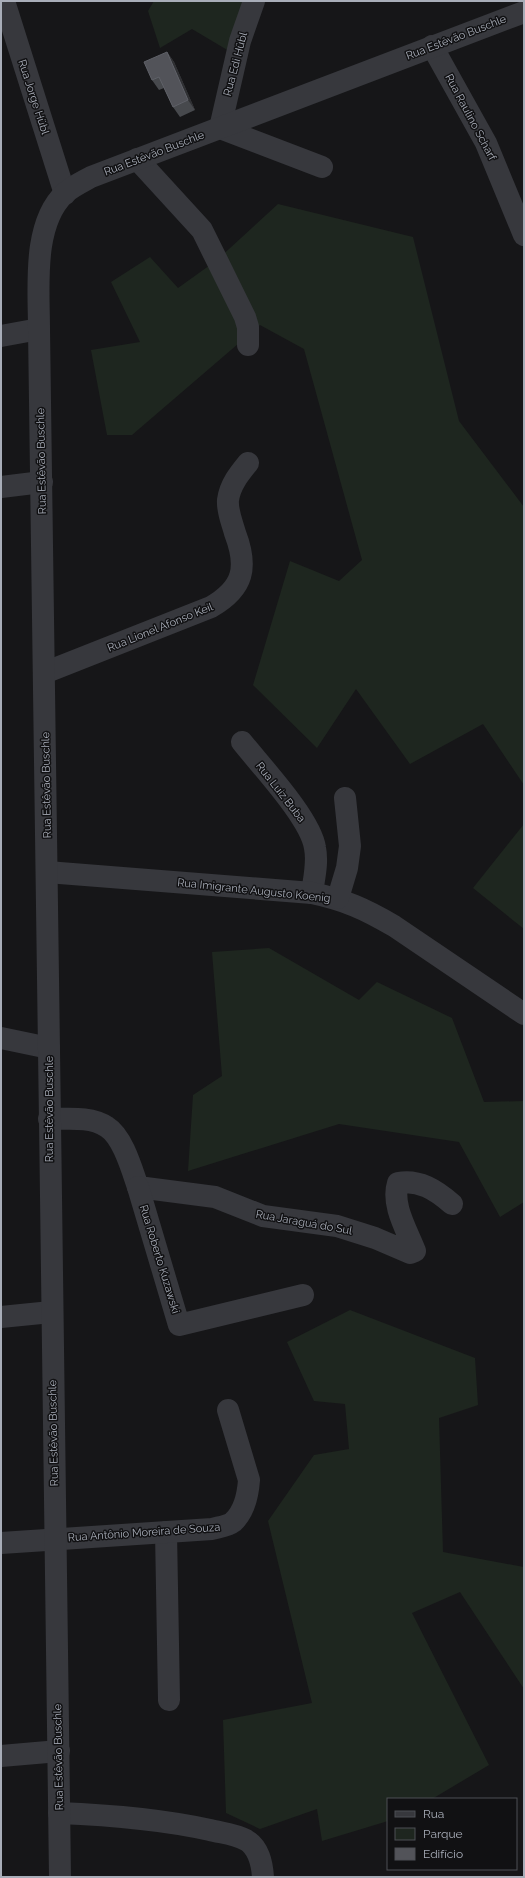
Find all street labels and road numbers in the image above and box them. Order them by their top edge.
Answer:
street label: Rua Estêvão Buschle [404,12,509,63]
street label: Rua Edi Hübl [221,31,250,97]
street label: Rua Jorge Hübl [15,58,52,136]
street label: Rua Raulino Scharf [442,72,499,163]
street label: Rua Estêvão Buschle [102,128,207,179]
street label: Rua Estêvão Buschle [34,407,49,514]
street label: Rua Lionel Afonso Keil [106,600,215,655]
street label: Rua Estêvão Buschle [39,731,54,838]
street label: Rua Luiz Buba [253,760,308,825]
street label: Rua Imigrante Augusto Koenig [177,876,331,905]
street label: Rua Estêvão Buschle [43,1055,56,1162]
street label: Rua Roberto Kuzawski [137,1203,182,1315]
street label: Rua Jaraguá do Sul [255,1208,353,1237]
street label: Rua Estêvão Buschle [46,1379,61,1486]
street label: Rua Antônio Moreira de Souza [67,1521,221,1544]
street label: Rua Estêvão Buschle [51,1703,66,1810]

